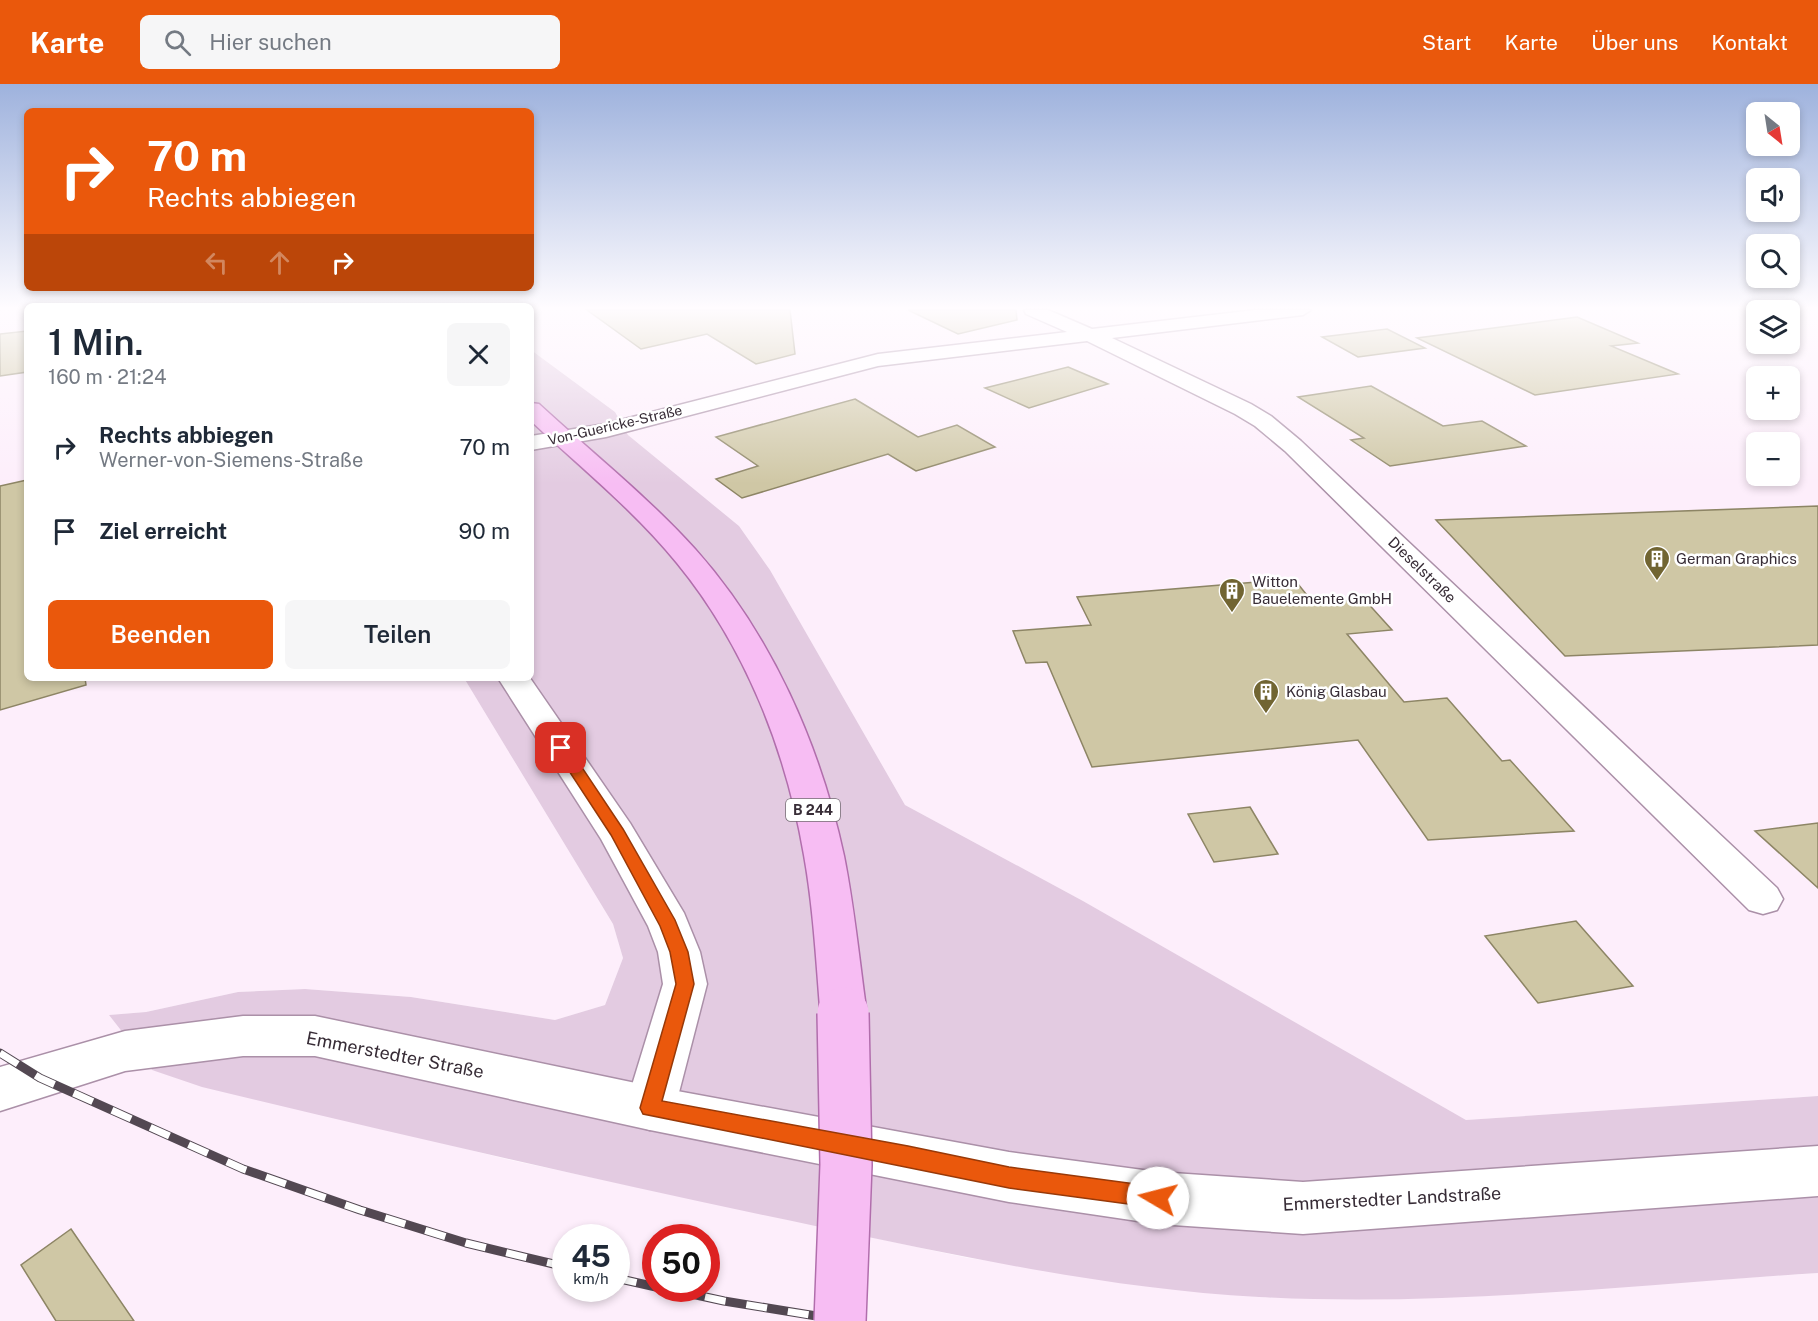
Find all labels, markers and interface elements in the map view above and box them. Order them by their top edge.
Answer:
search box [140,15,560,69]
text: Karte [30,26,104,59]
icon: search [161,26,194,59]
text: Hier suchen [209,29,332,55]
text: Start [1422,30,1471,55]
text: Karte [1504,30,1558,55]
text: Über uns [1591,30,1678,55]
text: Kontakt [1711,30,1788,55]
north arrow [1746,102,1800,156]
map controls [1746,102,1800,486]
text: 70 m [147,131,247,180]
icon: right [48,132,126,210]
button: sound [1746,168,1800,222]
text: Rechts abbiegen [147,181,356,213]
button: search [1746,234,1800,288]
icon: left [200,246,233,279]
icon: ahead [263,246,296,279]
icon: right [326,246,359,279]
button: layers [1746,300,1800,354]
text: 1 Min. [48,321,144,363]
button: close [447,323,510,386]
text: 160 m · 21:24 [48,365,167,389]
button: + [1746,366,1800,420]
street label: Von-Guericke-Straße [546,402,684,448]
text: Rechts abbiegen [99,422,274,448]
icon: right [48,431,81,464]
button: − [1746,432,1800,486]
text: 70 m [459,434,510,460]
text: Werner-von-Siemens-Straße [99,448,363,472]
icon: arrive [48,515,81,548]
text: Ziel erreicht [99,518,227,544]
text: 90 m [459,518,510,544]
street label: Dieselstraße [1385,533,1460,606]
building icon: German Graphics [1642,544,1672,582]
place label: German Graphics [1676,550,1797,567]
place label: Witton Bauelemente GmbH [1252,573,1392,607]
building icon: Witton Bauelemente GmbH [1217,576,1247,614]
button: Beenden [48,600,273,669]
button: Teilen [285,600,510,669]
building icon: König Glasbau [1251,677,1281,715]
place label: König Glasbau [1286,683,1387,700]
pin [535,722,586,773]
icon: arrive [544,731,577,764]
road number: B 244 [786,799,840,821]
street label: Emmerstedter Straße [305,1027,486,1082]
position arrow [1126,1166,1190,1230]
street label: Emmerstedter Landstraße [1282,1182,1502,1215]
speed limit sign: 50 [642,1224,720,1302]
text: 45 [571,1238,611,1274]
text: km/h [573,1270,609,1287]

